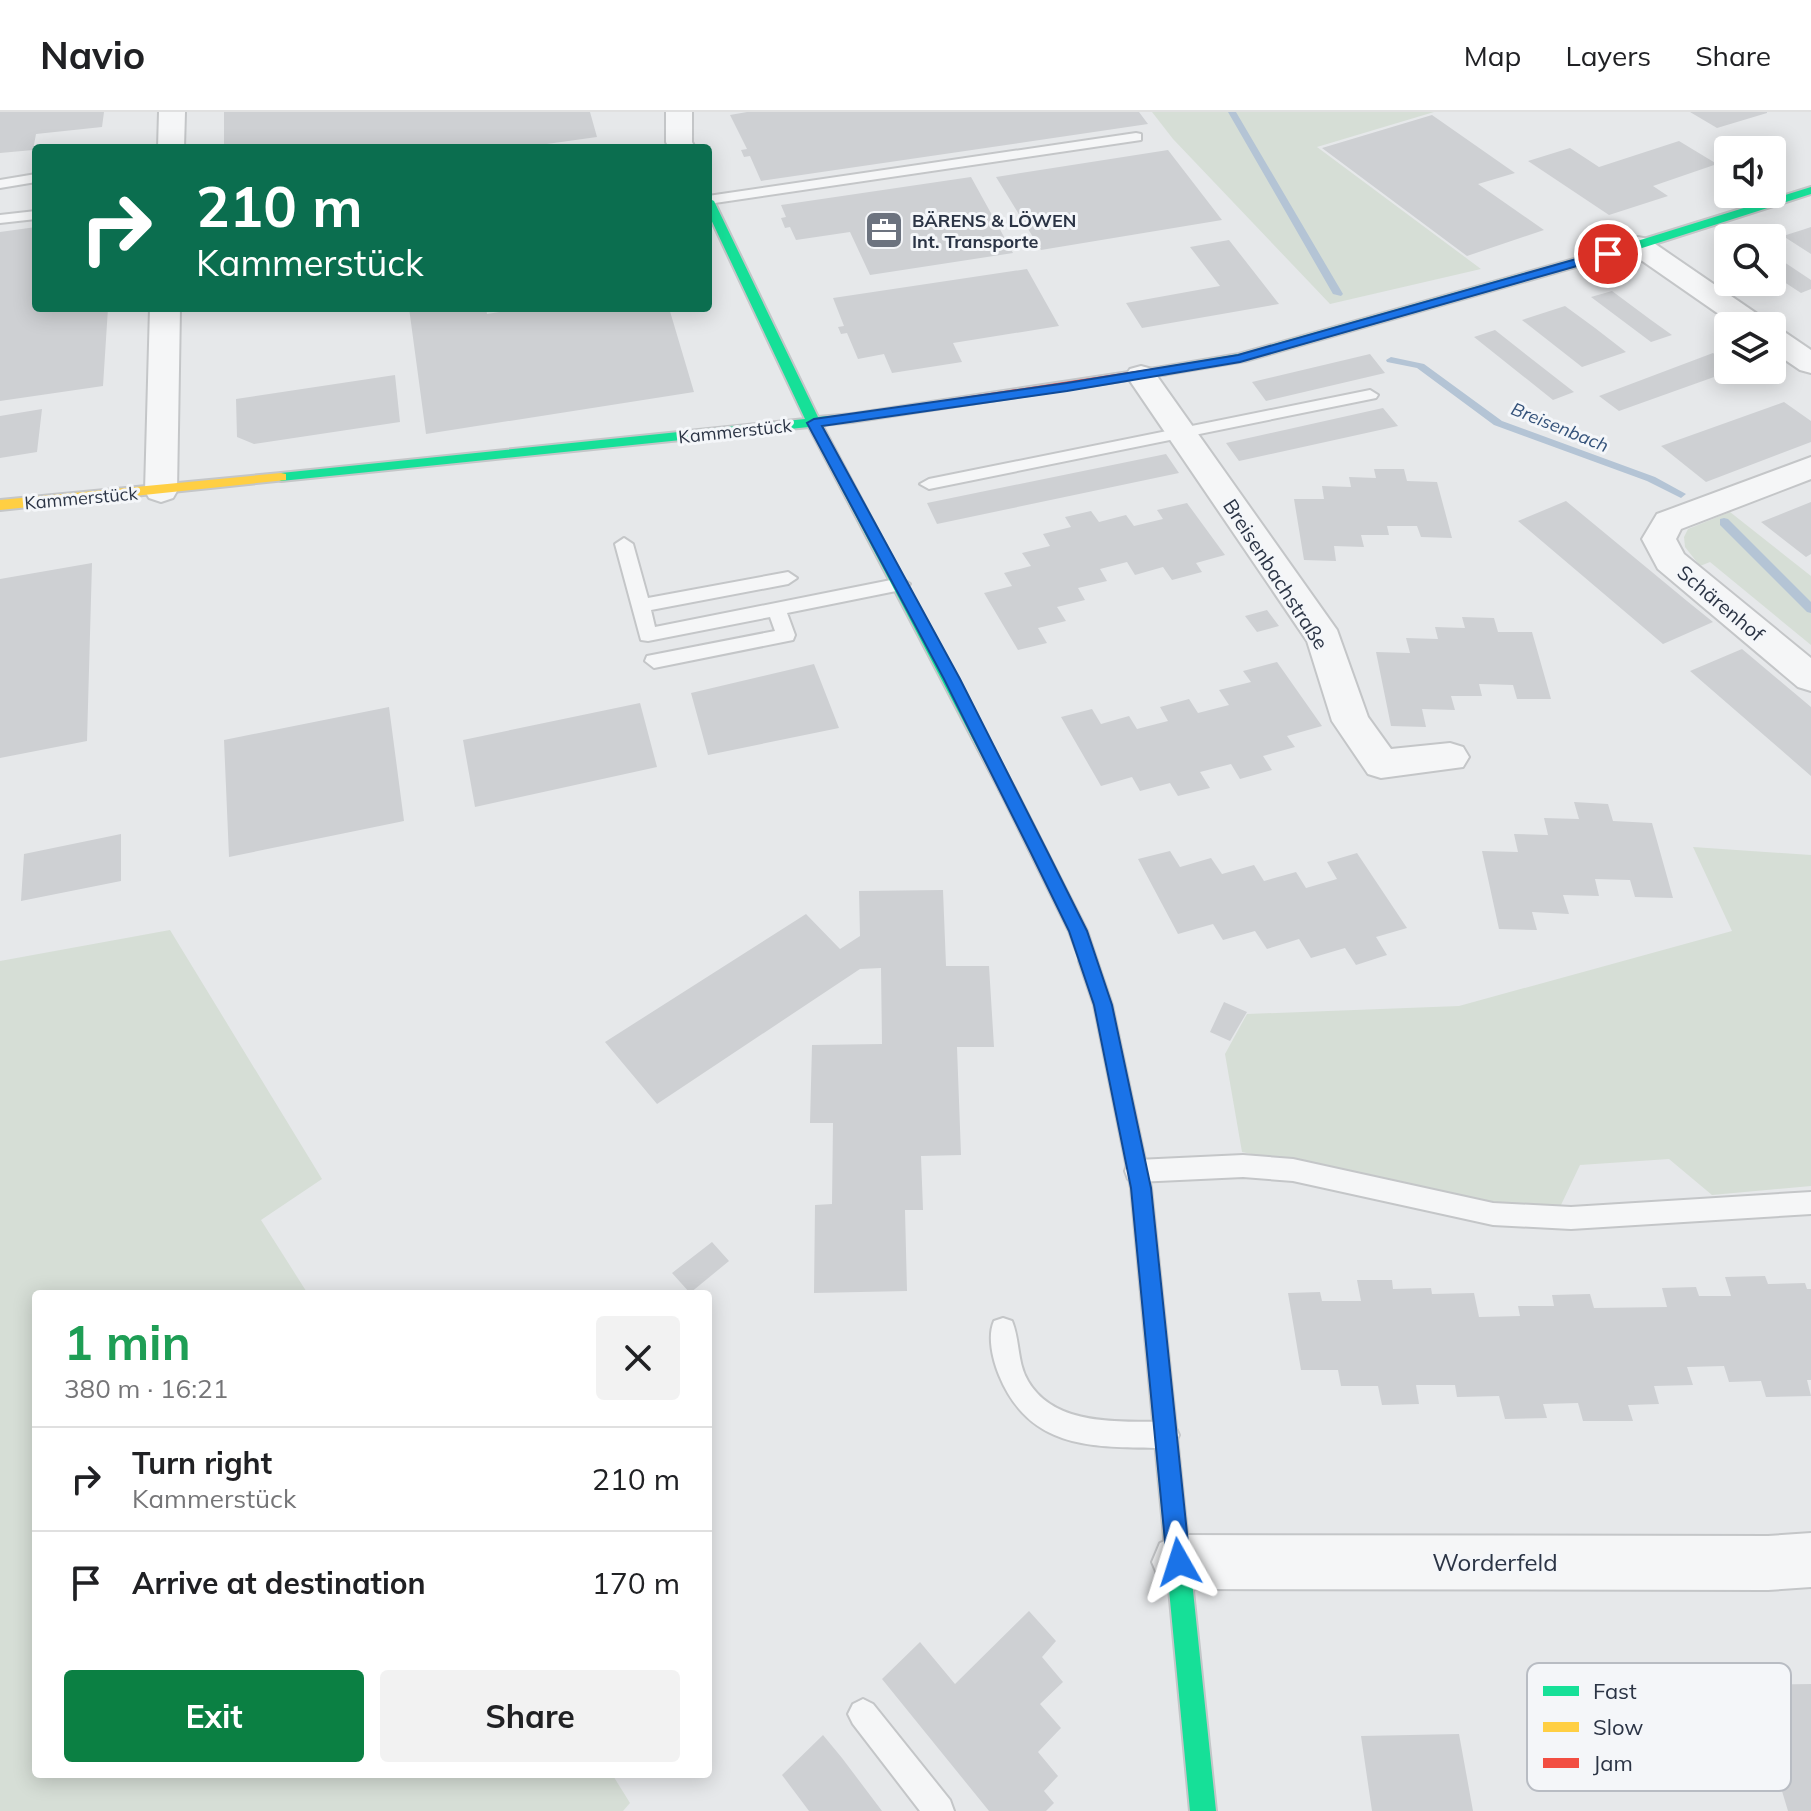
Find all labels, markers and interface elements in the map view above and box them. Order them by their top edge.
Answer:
text: Navio [40,31,145,79]
text: Map [1464,38,1521,73]
text: Layers [1565,38,1651,73]
text: Share [1695,38,1771,73]
map controls [1714,136,1786,384]
button: sound [1714,136,1786,208]
text: 210 m [196,171,363,241]
icon: right [64,176,168,280]
office icon: BÄRENS & LÖWEN Int. Transporte [863,209,905,251]
place label: BÄRENS & LÖWEN Int. Transporte [912,209,1076,253]
pin [1574,220,1642,288]
button: search [1714,224,1786,296]
icon: arrive [1586,232,1630,276]
text: Kammerstück [196,240,424,285]
button: layers [1714,312,1786,384]
water label: Breisenbach [1508,397,1612,457]
street label: Kammerstück [677,414,793,448]
street label: Kammerstück [23,482,139,514]
street label: Breisenbachstraße [1218,494,1334,654]
street label: Schärenhof [1673,559,1770,647]
text: 1 min [64,1312,191,1372]
button: close [596,1316,680,1400]
text: 380 m · 16:21 [64,1372,228,1405]
text: Turn right [132,1444,272,1482]
icon: right [64,1457,108,1501]
text: 210 m [592,1460,680,1498]
text: Kammerstück [132,1482,296,1515]
position arrow [1137,1520,1221,1604]
street label: Worderfeld [1432,1547,1558,1577]
icon: arrive [64,1561,108,1605]
text: Arrive at destination [132,1564,426,1602]
text: 170 m [592,1564,680,1602]
legend [1527,1663,1791,1791]
button: Exit [64,1670,364,1762]
button: Share [380,1670,680,1762]
text: Fast [1593,1677,1637,1705]
text: Slow [1593,1713,1643,1741]
text: Jam [1593,1749,1633,1777]

